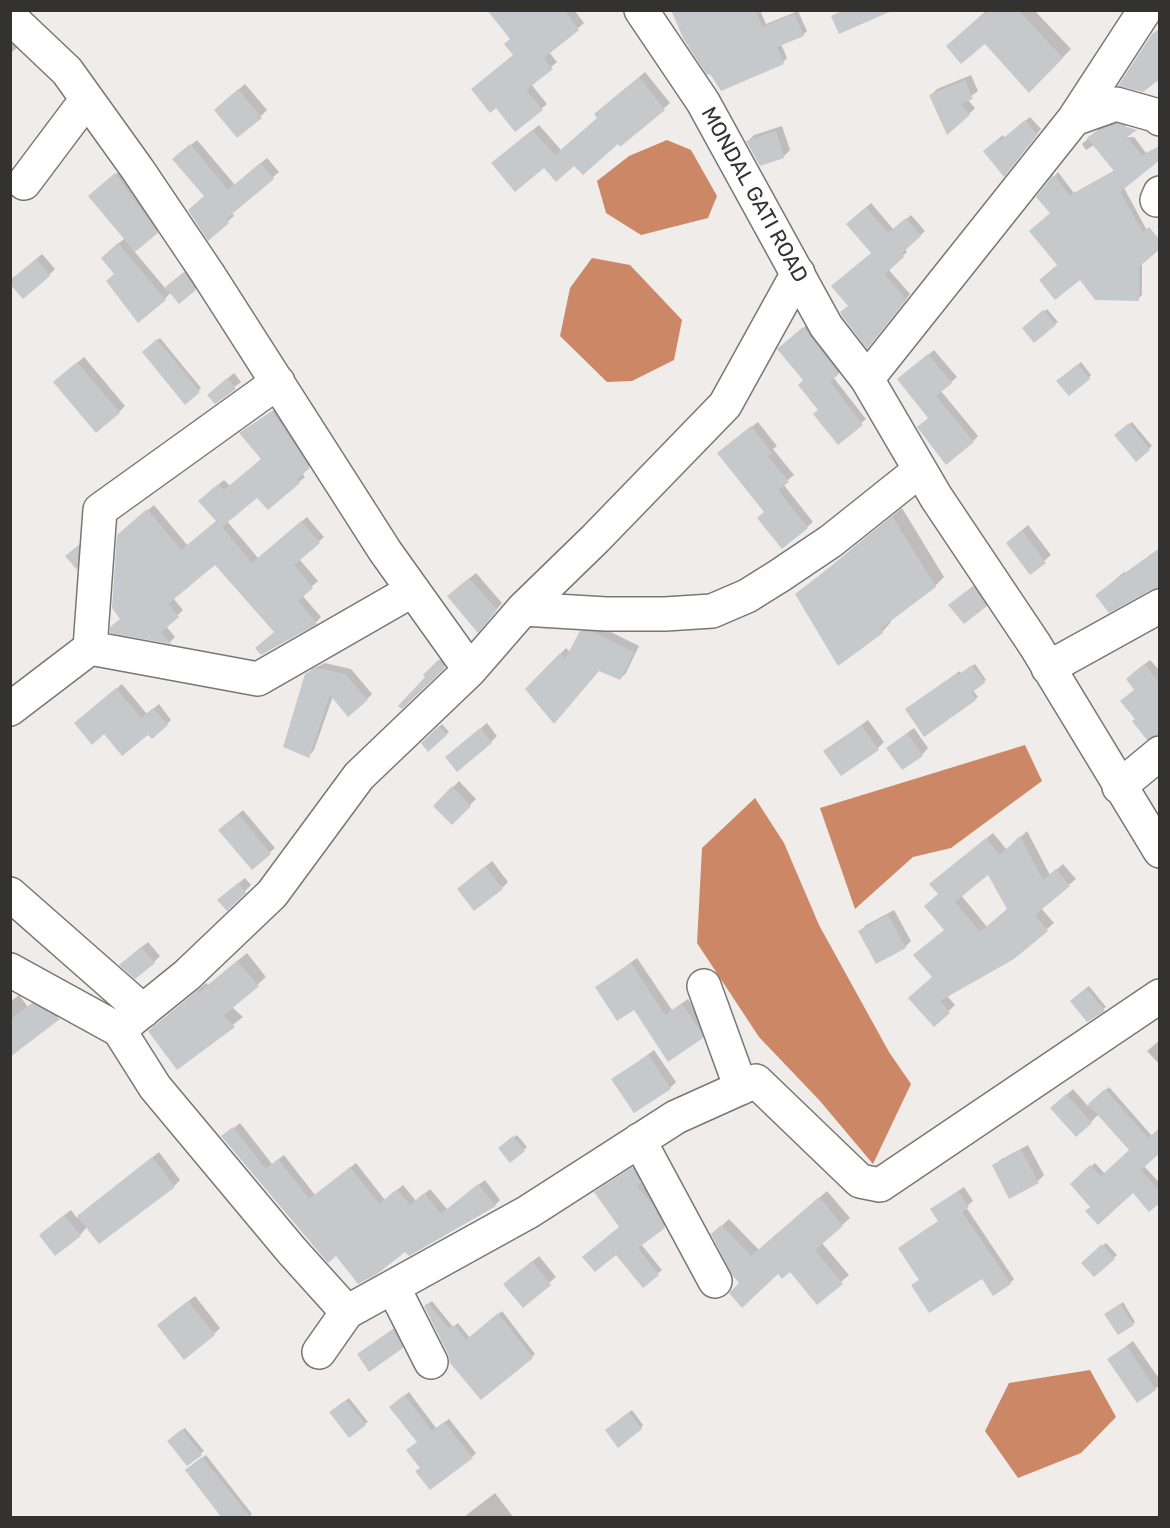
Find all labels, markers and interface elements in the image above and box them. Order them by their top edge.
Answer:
street label: MONDAL GATI ROAD [695,103,813,287]

